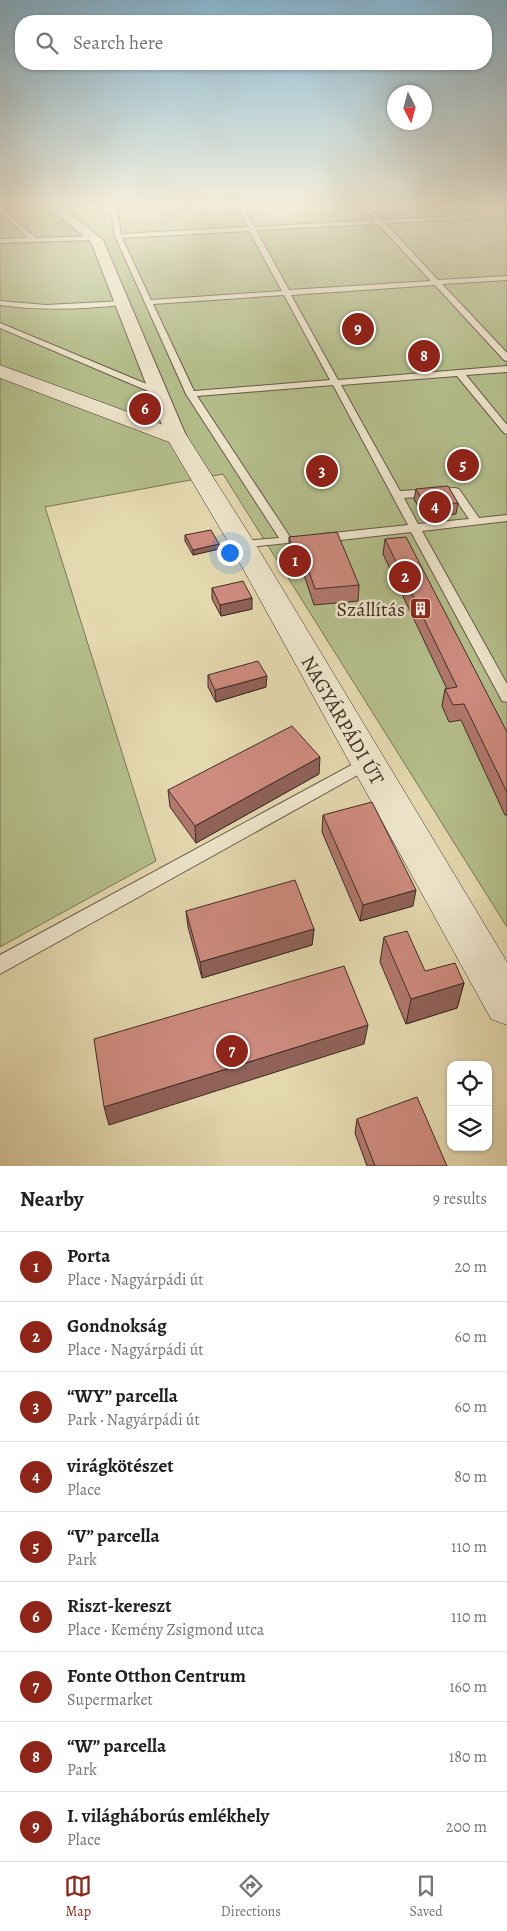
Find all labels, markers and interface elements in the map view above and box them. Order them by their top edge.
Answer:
search box [15,15,492,70]
icon: search [33,29,61,57]
text: Search here [73,30,163,56]
north arrow [387,85,432,130]
pin: 9 [342,310,374,348]
pin: 8 [408,337,440,375]
pin: 6 [129,390,161,428]
pin: 5 [447,446,479,484]
pin: 3 [306,452,338,490]
pin: 4 [419,488,451,526]
your location [217,540,243,566]
pin: 1 [279,542,311,580]
pin: 2 [389,558,421,596]
place label: Szállítás [337,596,405,623]
building icon: Szállítás [409,597,433,621]
street label: NAGYÁRPÁDI ÚT [295,651,391,790]
pin: 7 [216,1032,248,1070]
map controls [447,1061,492,1151]
button: locate [447,1061,492,1106]
button: layers [447,1106,492,1151]
text: Nearby [20,1185,83,1213]
text: 9 results [433,1188,487,1210]
text: Porta [67,1243,110,1269]
text: 1 [33,1256,39,1278]
text: 20 m [454,1256,487,1278]
text: Place · Nagyárpádi út [67,1269,204,1291]
text: Gondnokság [67,1313,167,1339]
text: 2 [32,1326,40,1348]
text: 60 m [455,1326,487,1348]
text: Place · Nagyárpádi út [67,1339,204,1361]
text: “WY” parcella [67,1383,178,1409]
text: 3 [33,1396,39,1418]
text: 60 m [455,1396,487,1418]
text: Park · Nagyárpádi út [67,1409,200,1431]
text: virágkötészet [67,1453,174,1479]
text: 4 [32,1466,40,1488]
text: 80 m [454,1466,487,1488]
text: Place [67,1479,101,1501]
text: “V” parcella [67,1523,160,1549]
text: 5 [33,1536,39,1558]
text: 110 m [451,1536,487,1558]
text: Park [67,1549,97,1571]
text: Riszt-kereszt [67,1593,172,1619]
text: 6 [32,1606,40,1628]
text: 110 m [451,1606,487,1628]
text: Place · Kemény Zsigmond utca [67,1619,264,1641]
text: Fonte Otthon Centrum [67,1663,246,1689]
text: 7 [33,1676,39,1698]
text: 160 m [449,1676,487,1698]
text: Supermarket [67,1689,153,1711]
text: “W” parcella [67,1733,166,1759]
text: 8 [32,1746,40,1768]
text: 180 m [449,1746,487,1768]
text: Park [67,1759,97,1781]
text: I. világháborús emlékhely [67,1803,269,1829]
text: 9 [32,1816,40,1838]
text: 200 m [446,1816,487,1838]
text: Place [67,1829,101,1851]
tab: Map [64,1872,92,1921]
tab: Directions [221,1872,281,1921]
tab: Saved [410,1872,443,1921]

